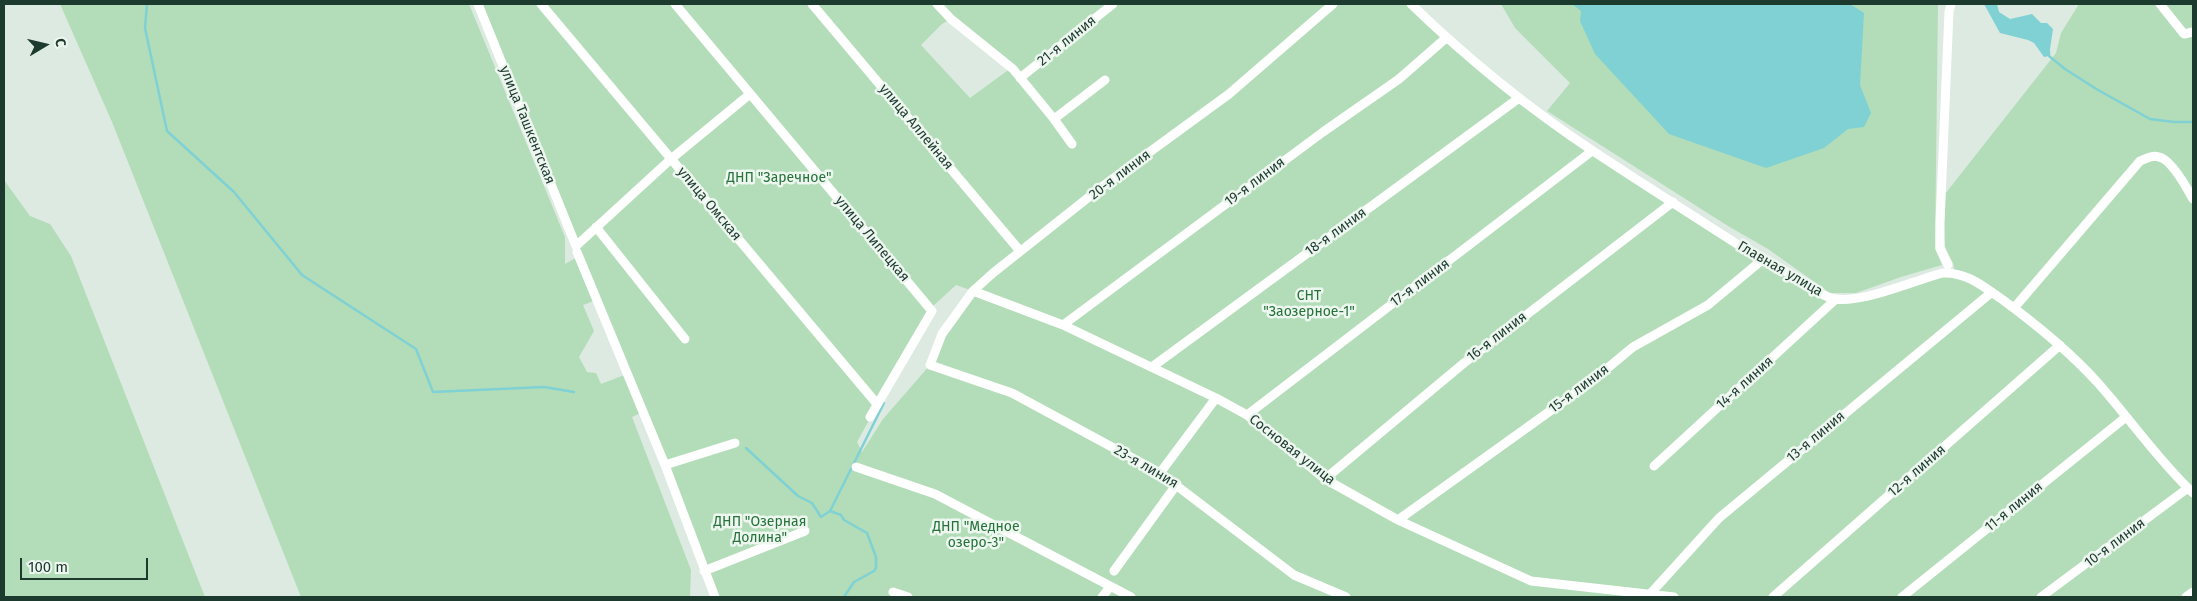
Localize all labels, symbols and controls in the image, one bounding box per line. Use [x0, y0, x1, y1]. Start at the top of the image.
street label: 21-я линия [1034, 12, 1100, 70]
north arrow [20, 20, 70, 70]
text: С [51, 37, 69, 48]
street label: улица Ташкентская [496, 63, 558, 187]
street label: улица Аллейная [875, 81, 957, 173]
street label: 20-я линия [1086, 146, 1154, 204]
street label: 19-я линия [1222, 154, 1288, 210]
street label: улица Омская [673, 164, 745, 244]
park label: ДНП "Заречное" [727, 170, 831, 186]
street label: улица Липецкая [831, 193, 913, 285]
street label: 18-я линия [1302, 204, 1370, 260]
street label: Главная улица [1734, 238, 1826, 300]
street label: 17-я линия [1387, 255, 1453, 311]
park label: СНТ "Заозерное-1" [1263, 288, 1355, 321]
street label: 16-я линия [1464, 308, 1530, 366]
street label: 14-я линия [1713, 353, 1777, 413]
street label: 15-я линия [1546, 361, 1612, 417]
street label: 13-я линия [1783, 408, 1849, 466]
street label: Сосновая улица [1246, 411, 1338, 489]
street label: 12-я линия [1885, 441, 1949, 501]
street label: 23-я линия [1111, 442, 1181, 492]
street label: 11-я линия [1982, 479, 2046, 535]
park label: ДНП "Озерная Долина" [714, 514, 806, 546]
street label: 10-я линия [2081, 515, 2149, 571]
park label: ДНП "Медное озеро-3" [932, 519, 1020, 552]
scale bar [22, 548, 150, 580]
text: 100 m [28, 558, 68, 576]

